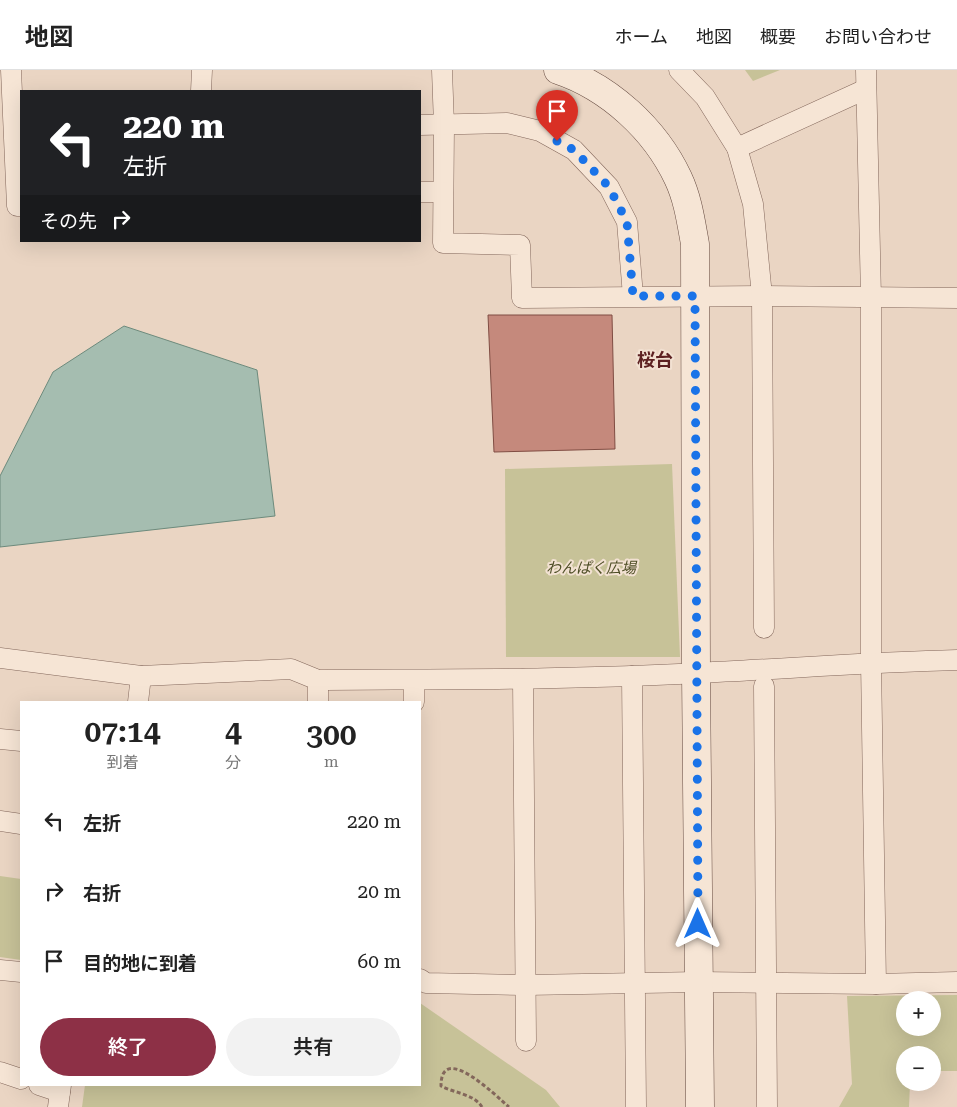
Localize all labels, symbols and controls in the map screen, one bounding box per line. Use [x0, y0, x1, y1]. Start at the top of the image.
text: 地図 [25, 23, 73, 51]
text: ホーム [615, 26, 668, 47]
text: 地図 [696, 26, 732, 47]
text: 概要 [760, 26, 796, 47]
text: お問い合わせ [824, 26, 932, 47]
pin [536, 90, 578, 141]
icon: arrive [543, 97, 571, 125]
text: 220 m [123, 106, 224, 147]
icon: left [40, 110, 105, 175]
text: 左折 [123, 154, 167, 179]
icon: right [107, 205, 135, 233]
text: その先 [40, 210, 97, 233]
district label: 桜台 [637, 349, 673, 370]
park label: わんぱく広場 [546, 559, 638, 577]
text: 07:14 [84, 714, 160, 749]
text: 4 [225, 714, 242, 749]
text: 300 [306, 717, 357, 752]
text: m [324, 752, 339, 771]
text: 到着 [106, 753, 138, 772]
text: 分 [225, 753, 241, 772]
icon: left [40, 807, 68, 835]
text: 220 m [347, 810, 401, 833]
text: 左折 [83, 812, 121, 835]
icon: right [40, 877, 68, 905]
text: 20 m [358, 880, 401, 903]
text: 右折 [83, 882, 121, 905]
position arrow [671, 897, 723, 949]
icon: arrive [40, 947, 68, 975]
text: 60 m [358, 950, 401, 973]
text: 目的地に到着 [83, 952, 197, 975]
map controls [896, 991, 941, 1091]
button: + [896, 991, 941, 1036]
button: 終了 [40, 1018, 216, 1076]
button: 共有 [226, 1018, 401, 1076]
button: − [896, 1046, 941, 1091]

